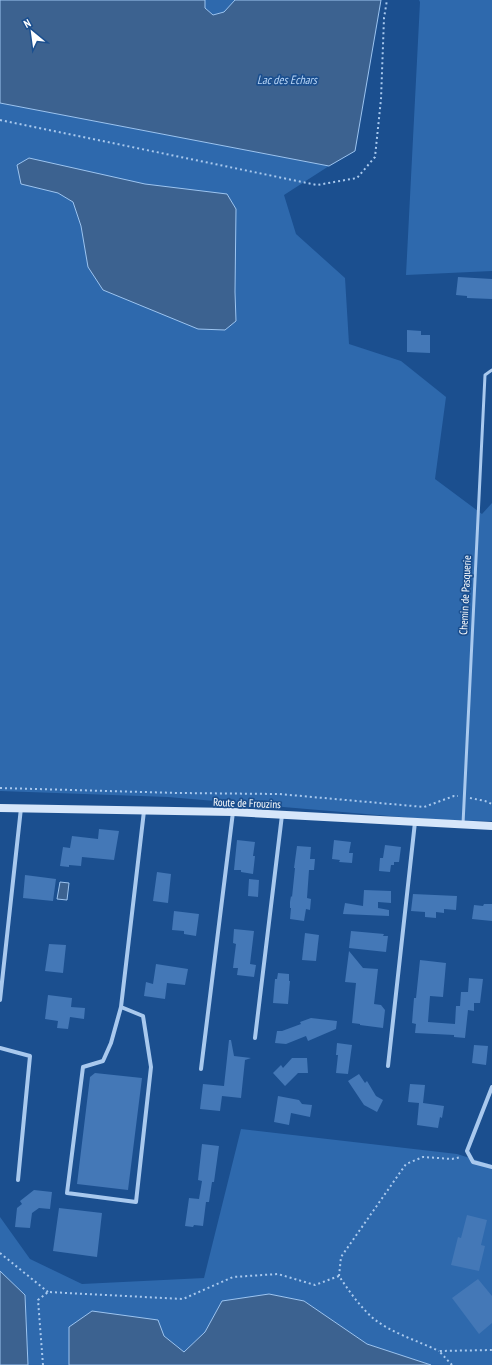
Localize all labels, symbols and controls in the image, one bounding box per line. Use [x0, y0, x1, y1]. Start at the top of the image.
north arrow [12, 12, 52, 52]
text: N [21, 16, 33, 31]
water label: Lac des Echars [257, 72, 319, 87]
street label: Chemin de Pasquerie [456, 554, 474, 635]
street label: Route de Frouzins [213, 795, 281, 811]

